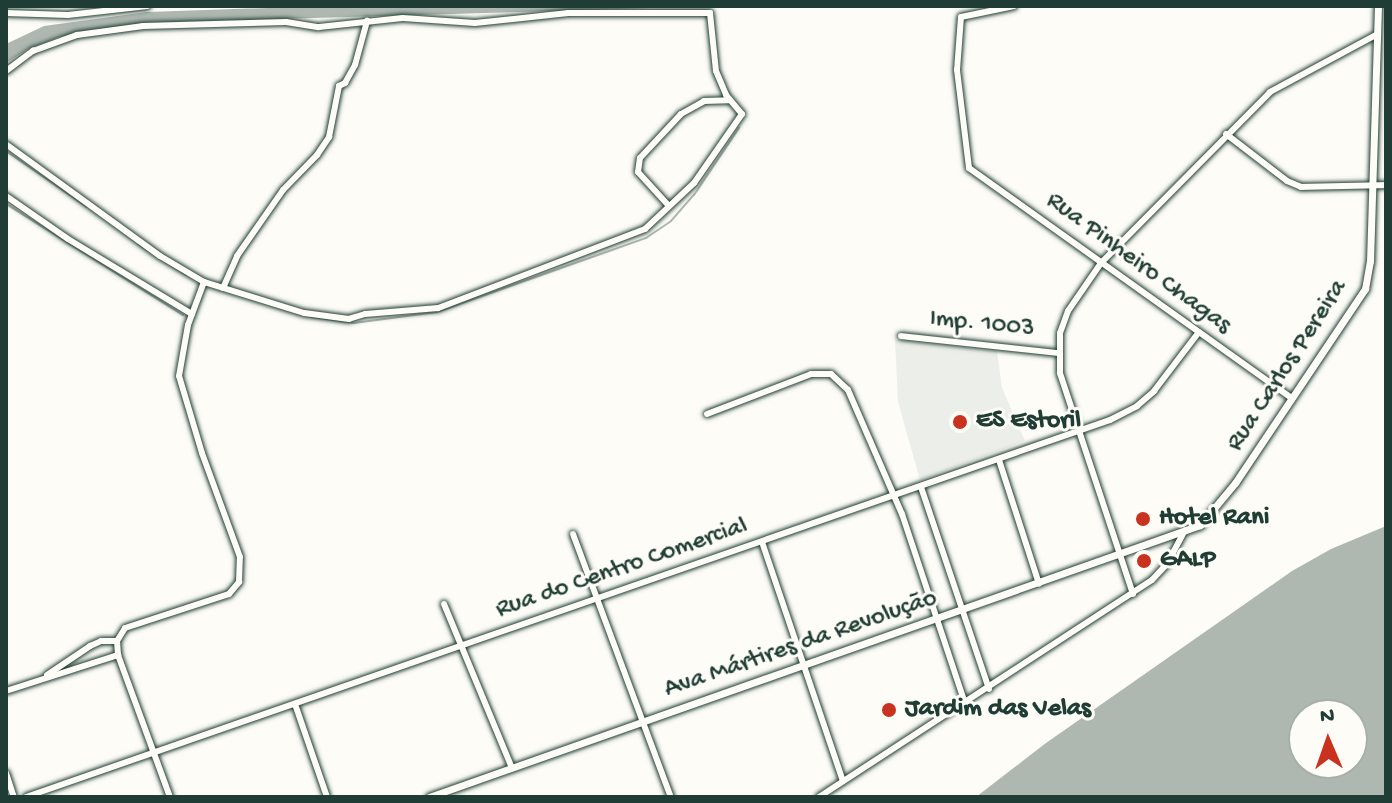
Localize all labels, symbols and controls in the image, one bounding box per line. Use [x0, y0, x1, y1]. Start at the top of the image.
street label: Rua Pinheiro Chagas [1039, 186, 1237, 342]
street label: Rua Carlos Pereira [1221, 274, 1355, 458]
street label: Imp. 1003 [928, 304, 1036, 346]
place label: ES Estoril [976, 406, 1081, 438]
marker: ES Estoril [951, 413, 969, 431]
place label: Hotel Rani [1159, 503, 1269, 535]
marker: Hotel Rani [1134, 510, 1152, 528]
street label: Rua do Centro Comercial [492, 511, 752, 627]
place label: GALP [1160, 545, 1216, 577]
marker: GALP [1135, 552, 1153, 570]
street label: Ava Mártires da Revolução [661, 584, 941, 706]
place label: Jardim das Velas [905, 694, 1091, 726]
north arrow [1288, 699, 1368, 779]
marker: Jardim das Velas [880, 701, 898, 719]
text: N [1320, 704, 1335, 730]

